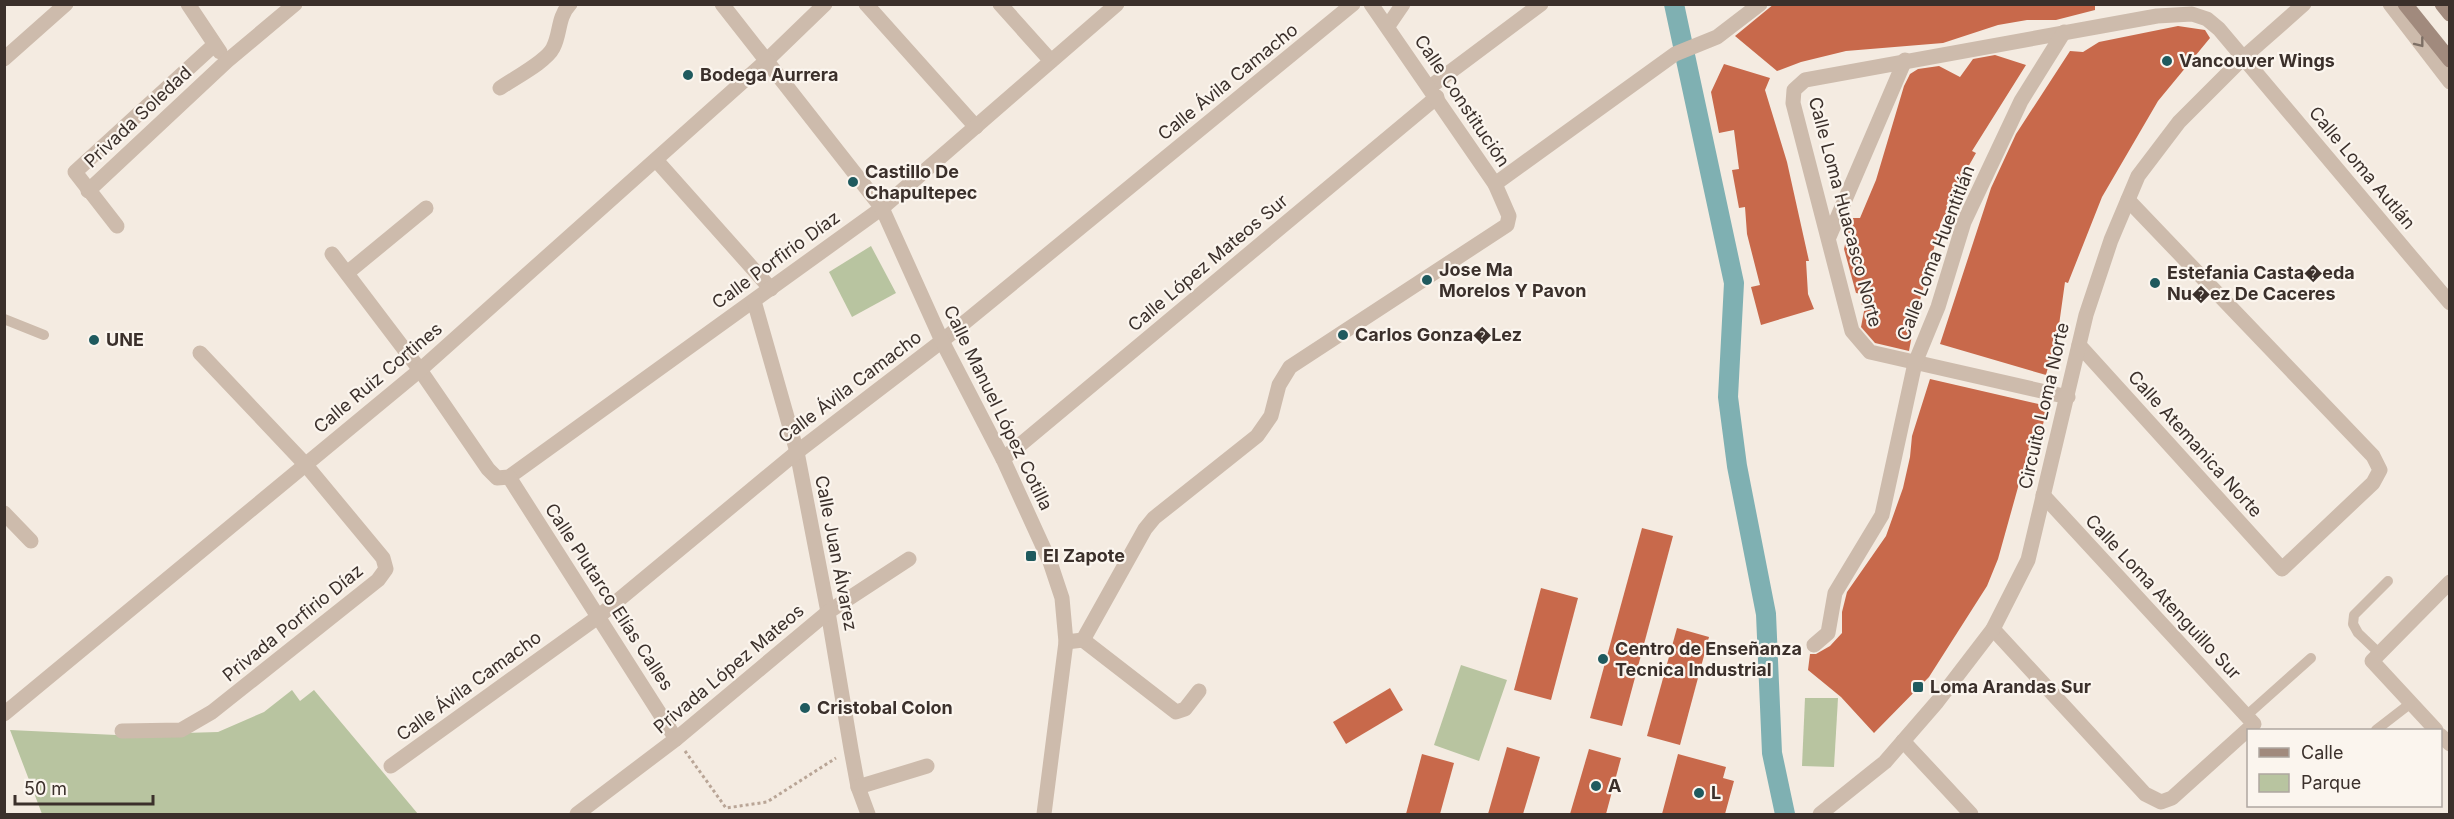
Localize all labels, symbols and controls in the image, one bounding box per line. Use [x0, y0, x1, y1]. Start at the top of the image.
street label: Calle Ávila Camacho [1153, 18, 1302, 144]
street label: Calle Constitución [1411, 31, 1514, 171]
one-way arrow [2412, 36, 2423, 47]
place label: Vancouver Wings [2179, 50, 2335, 71]
marker: Vancouver Wings [2160, 54, 2174, 68]
street label: Privada Soledad [80, 62, 196, 172]
place label: Bodega Aurrera [700, 64, 838, 85]
marker: Bodega Aurrera [681, 68, 695, 82]
street label: Calle Loma Huacasco Norte [1805, 94, 1886, 329]
street label: Calle Loma Autlán [2305, 102, 2420, 233]
place label: Castillo De Chapultepec [865, 161, 977, 203]
street label: Calle Loma Huentitlán [1892, 162, 1979, 343]
marker: Castillo De Chapultepec [846, 175, 860, 189]
street label: Calle López Mateos Sur [1124, 190, 1292, 335]
street label: Calle Porfirio Díaz [708, 206, 844, 313]
place label: Jose Ma Morelos Y Pavon [1439, 259, 1586, 301]
place label: Estefania Casta�eda Nu�ez De Caceres [2167, 262, 2355, 304]
marker: Jose Ma Morelos Y Pavon [1420, 273, 1434, 287]
marker: Estefania Casta�eda Nu�ez De Caceres [2148, 276, 2162, 290]
street label: Calle Manuel López Cotilla [940, 302, 1057, 514]
street label: Calle Ruiz Cortines [309, 318, 446, 437]
street label: Circuito Loma Norte [2014, 321, 2073, 491]
place label: Carlos Gonza�Lez [1355, 324, 1522, 345]
street label: Calle Ávila Camacho [773, 325, 925, 447]
marker: Carlos Gonza�Lez [1336, 328, 1350, 342]
place label: UNE [106, 329, 144, 350]
marker: UNE [87, 333, 101, 347]
street label: Calle Atemanica Norte [2124, 366, 2267, 521]
street label: Calle Juan Álvarez [811, 473, 863, 632]
street label: Calle Plutarco Elías Calles [541, 499, 678, 694]
street label: Calle Loma Atenguillo Sur [2081, 510, 2246, 684]
place label: El Zapote [1043, 545, 1125, 566]
marker: El Zapote [1024, 549, 1038, 563]
street label: Privada Porfirio Díaz [218, 560, 367, 686]
street label: Privada López Mateos [649, 600, 808, 738]
street label: Calle Ávila Camacho [392, 625, 545, 745]
place label: Centro de Enseñanza Tecnica Industrial [1615, 638, 1802, 680]
marker: Centro de Enseñanza Tecnica Industrial [1596, 652, 1610, 666]
place label: Loma Arandas Sur [1930, 676, 2091, 697]
marker: Loma Arandas Sur [1911, 680, 1925, 694]
place label: Cristobal Colon [817, 697, 953, 718]
marker: Cristobal Colon [798, 701, 812, 715]
legend [2247, 729, 2442, 807]
text: Calle [2301, 742, 2343, 763]
scale bar [15, 768, 153, 806]
text: Parque [2301, 772, 2361, 793]
place label: A [1608, 775, 1621, 796]
text: 50 m [24, 778, 67, 799]
marker: A [1589, 779, 1603, 793]
place label: L [1711, 782, 1721, 803]
marker: L [1692, 786, 1706, 800]

